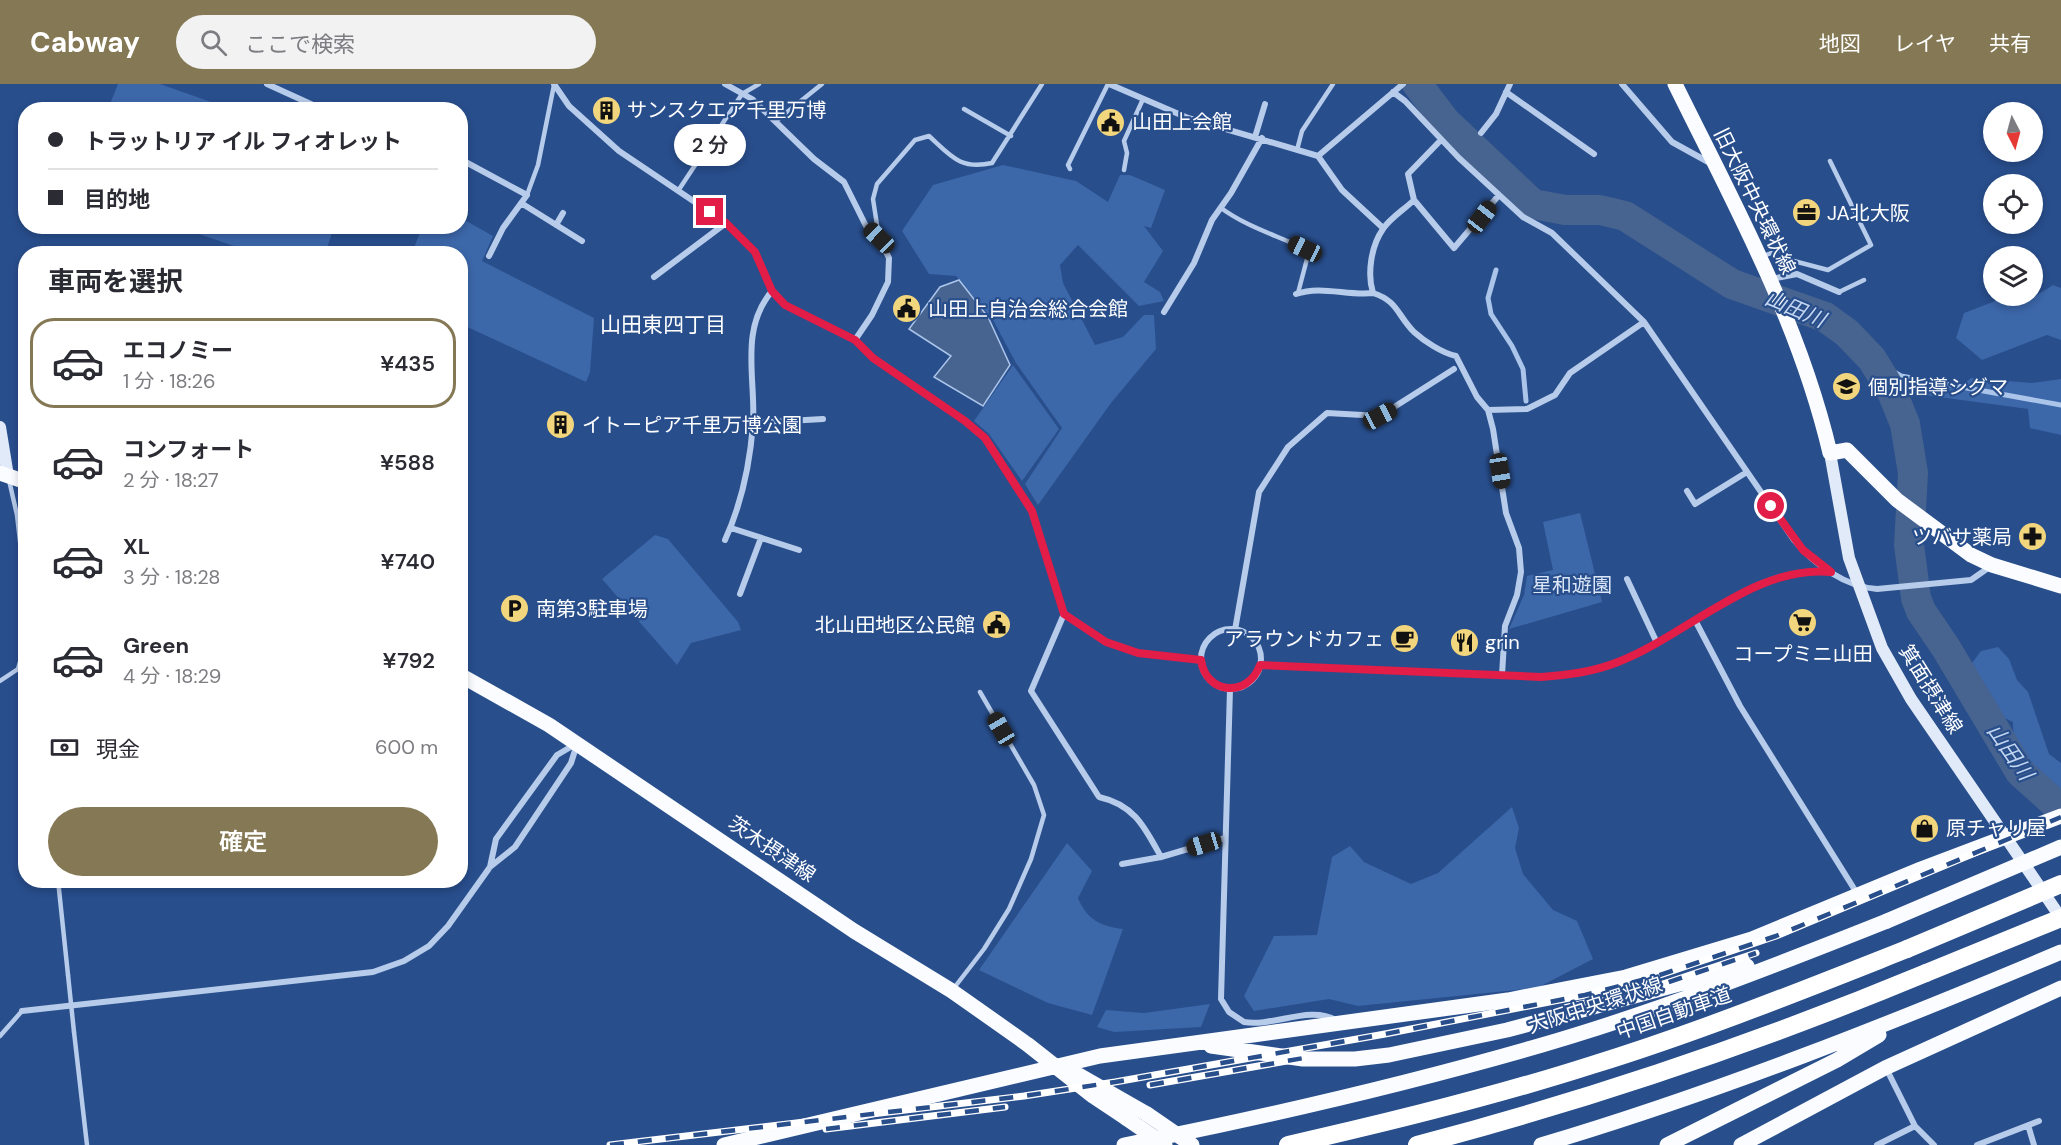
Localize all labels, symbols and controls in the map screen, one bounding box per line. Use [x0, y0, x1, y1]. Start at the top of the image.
search box [176, 15, 596, 69]
text: Cabway [30, 24, 140, 61]
icon: search [197, 26, 230, 59]
text: ここで検索 [245, 30, 355, 59]
text: 地図 [1819, 30, 1861, 58]
text: レイヤ [1894, 30, 1956, 58]
text: 共有 [1989, 30, 2031, 58]
building icon: サンスクエア千里万博 [590, 94, 622, 126]
place label: サンスクエア千里万博 [627, 97, 827, 123]
north arrow [1983, 102, 2043, 162]
map controls [1983, 102, 2043, 306]
public building icon: 山田上会館 [1095, 106, 1127, 138]
place label: 山田上会館 [1132, 109, 1232, 135]
street label: 旧大阪中央環状線 [1708, 123, 1802, 279]
callout: 2 分 [674, 125, 746, 167]
text: トラットリア イル フィオレット [84, 127, 402, 156]
text: 2 分 [692, 132, 728, 158]
button: locate [1983, 174, 2043, 234]
text: 目的地 [84, 185, 150, 214]
car [1464, 197, 1500, 237]
office icon: JA北大阪 [1790, 197, 1822, 229]
route end [696, 198, 723, 225]
place label: JA北大阪 [1827, 200, 1910, 226]
car [860, 219, 898, 257]
car [1285, 233, 1325, 265]
button: layers [1983, 246, 2043, 306]
text: 車両を選択 [48, 264, 183, 299]
water label: 山田川 [1761, 284, 1831, 335]
public building icon: 山田上自治会総合会館 [891, 293, 923, 325]
place label: 山田上自治会総合会館 [928, 296, 1128, 322]
district label: 山田東四丁目 [600, 311, 726, 339]
icon: car [51, 336, 105, 390]
text: エコノミー [123, 336, 233, 365]
text: ¥435 [380, 349, 435, 378]
text: 1 分 · 18:26 [123, 368, 216, 394]
school or university icon: 個別指導シグマ [1831, 371, 1863, 403]
place label: 個別指導シグマ [1868, 374, 2008, 400]
car [1360, 400, 1400, 432]
building icon: イトーピア千里万博公園 [545, 409, 577, 441]
place label: イトーピア千里万博公園 [582, 412, 802, 438]
icon: car [51, 435, 105, 489]
text: コンフォート [123, 435, 254, 464]
text: ¥588 [380, 448, 435, 477]
car [1488, 452, 1512, 490]
text: 2 分 · 18:27 [123, 467, 219, 493]
route start [1757, 492, 1784, 519]
pharmacy icon: ツバサ薬局 [2017, 521, 2049, 553]
place label: ツバサ薬局 [1912, 524, 2012, 550]
text: XL [123, 532, 150, 561]
icon: car [51, 534, 105, 588]
text: ¥740 [380, 547, 435, 576]
text: 3 分 · 18:28 [123, 564, 221, 590]
park label: 星和遊園 [1532, 572, 1612, 598]
parking icon: 南第3駐車場 [499, 593, 531, 625]
place label: 南第3駐車場 [536, 596, 648, 622]
supermarket icon: コープミニ山田 [1787, 607, 1819, 639]
public building icon: 北山田地区公民館 [980, 609, 1012, 641]
place label: 北山田地区公民館 [815, 612, 975, 638]
cafe icon: アラウンドカフェ [1389, 623, 1421, 655]
place label: アラウンドカフェ [1224, 626, 1384, 652]
restaurant icon: grin [1448, 626, 1480, 658]
place label: grin [1485, 629, 1520, 655]
text: Green [123, 631, 189, 660]
icon: car [51, 633, 105, 687]
street label: 箕面摂津線 [1893, 640, 1969, 738]
place label: コープミニ山田 [1734, 641, 1872, 667]
text: ¥792 [383, 646, 435, 675]
text: 4 分 · 18:29 [123, 663, 221, 689]
car [984, 709, 1018, 749]
water label: 山田川 [1980, 718, 2041, 787]
icon: cash [48, 731, 81, 764]
text: 600 m [375, 734, 438, 760]
text: 現金 [96, 735, 140, 764]
button: 確定 [48, 807, 438, 876]
street label: 茨木摂津線 [723, 810, 821, 888]
shop icon: 原チャリ屋 [1909, 812, 1941, 844]
place label: 原チャリ屋 [1946, 815, 2046, 841]
car [1184, 830, 1224, 858]
street label: 大阪中央環状線 [1524, 971, 1666, 1039]
street label: 中国自動車道 [1613, 981, 1735, 1045]

